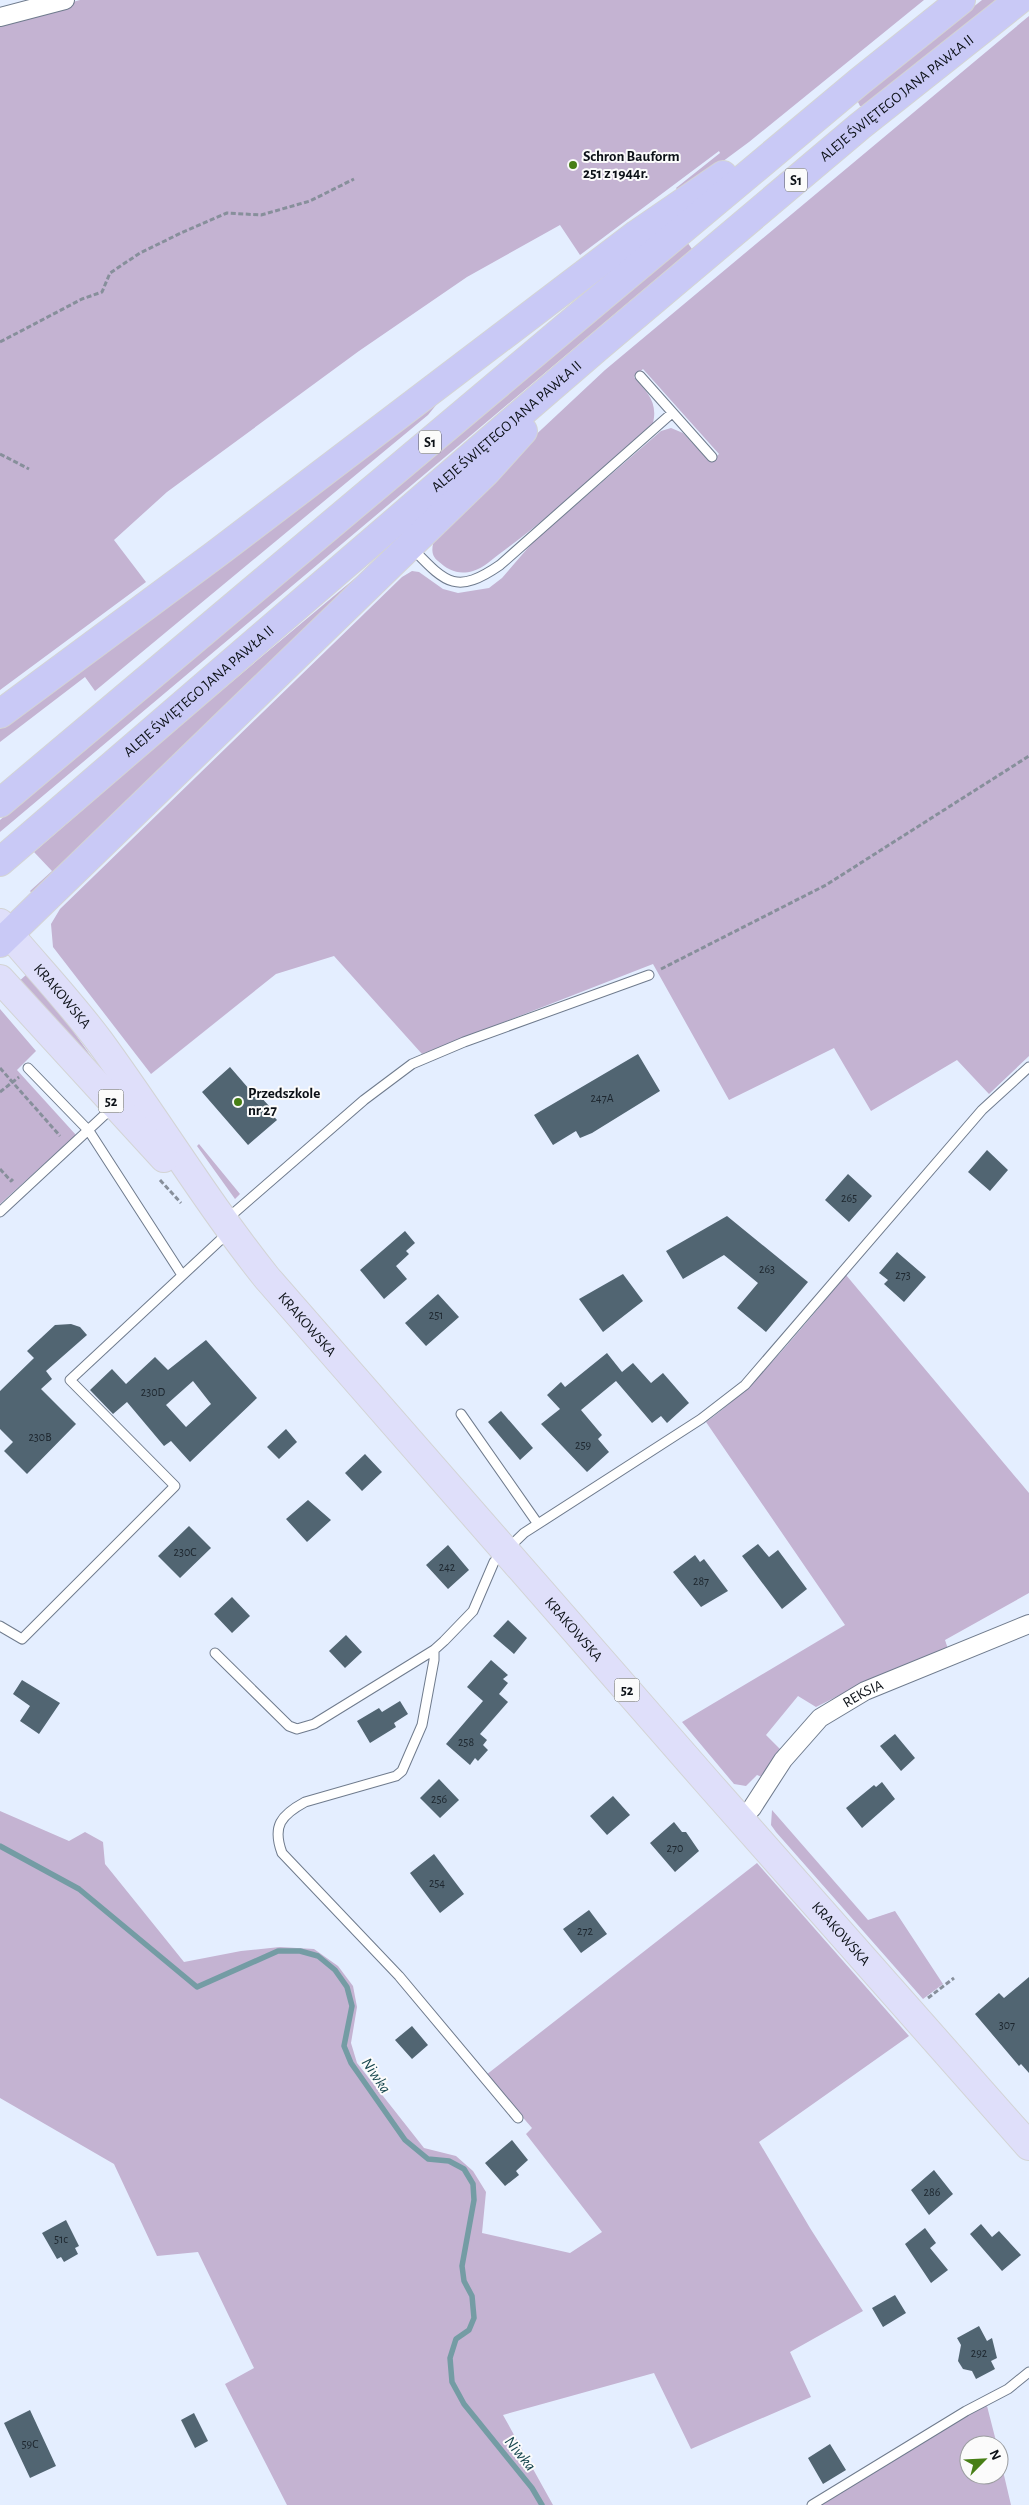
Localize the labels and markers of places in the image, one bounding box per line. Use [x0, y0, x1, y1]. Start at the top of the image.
place label: Schron Bauform 251 z 1944r. [583, 149, 680, 181]
marker: Schron Bauform 251 z 1944r. [567, 159, 579, 171]
place label: Przedszkole nr 27 [248, 1086, 320, 1118]
marker: Przedszkole nr 27 [232, 1096, 244, 1108]

